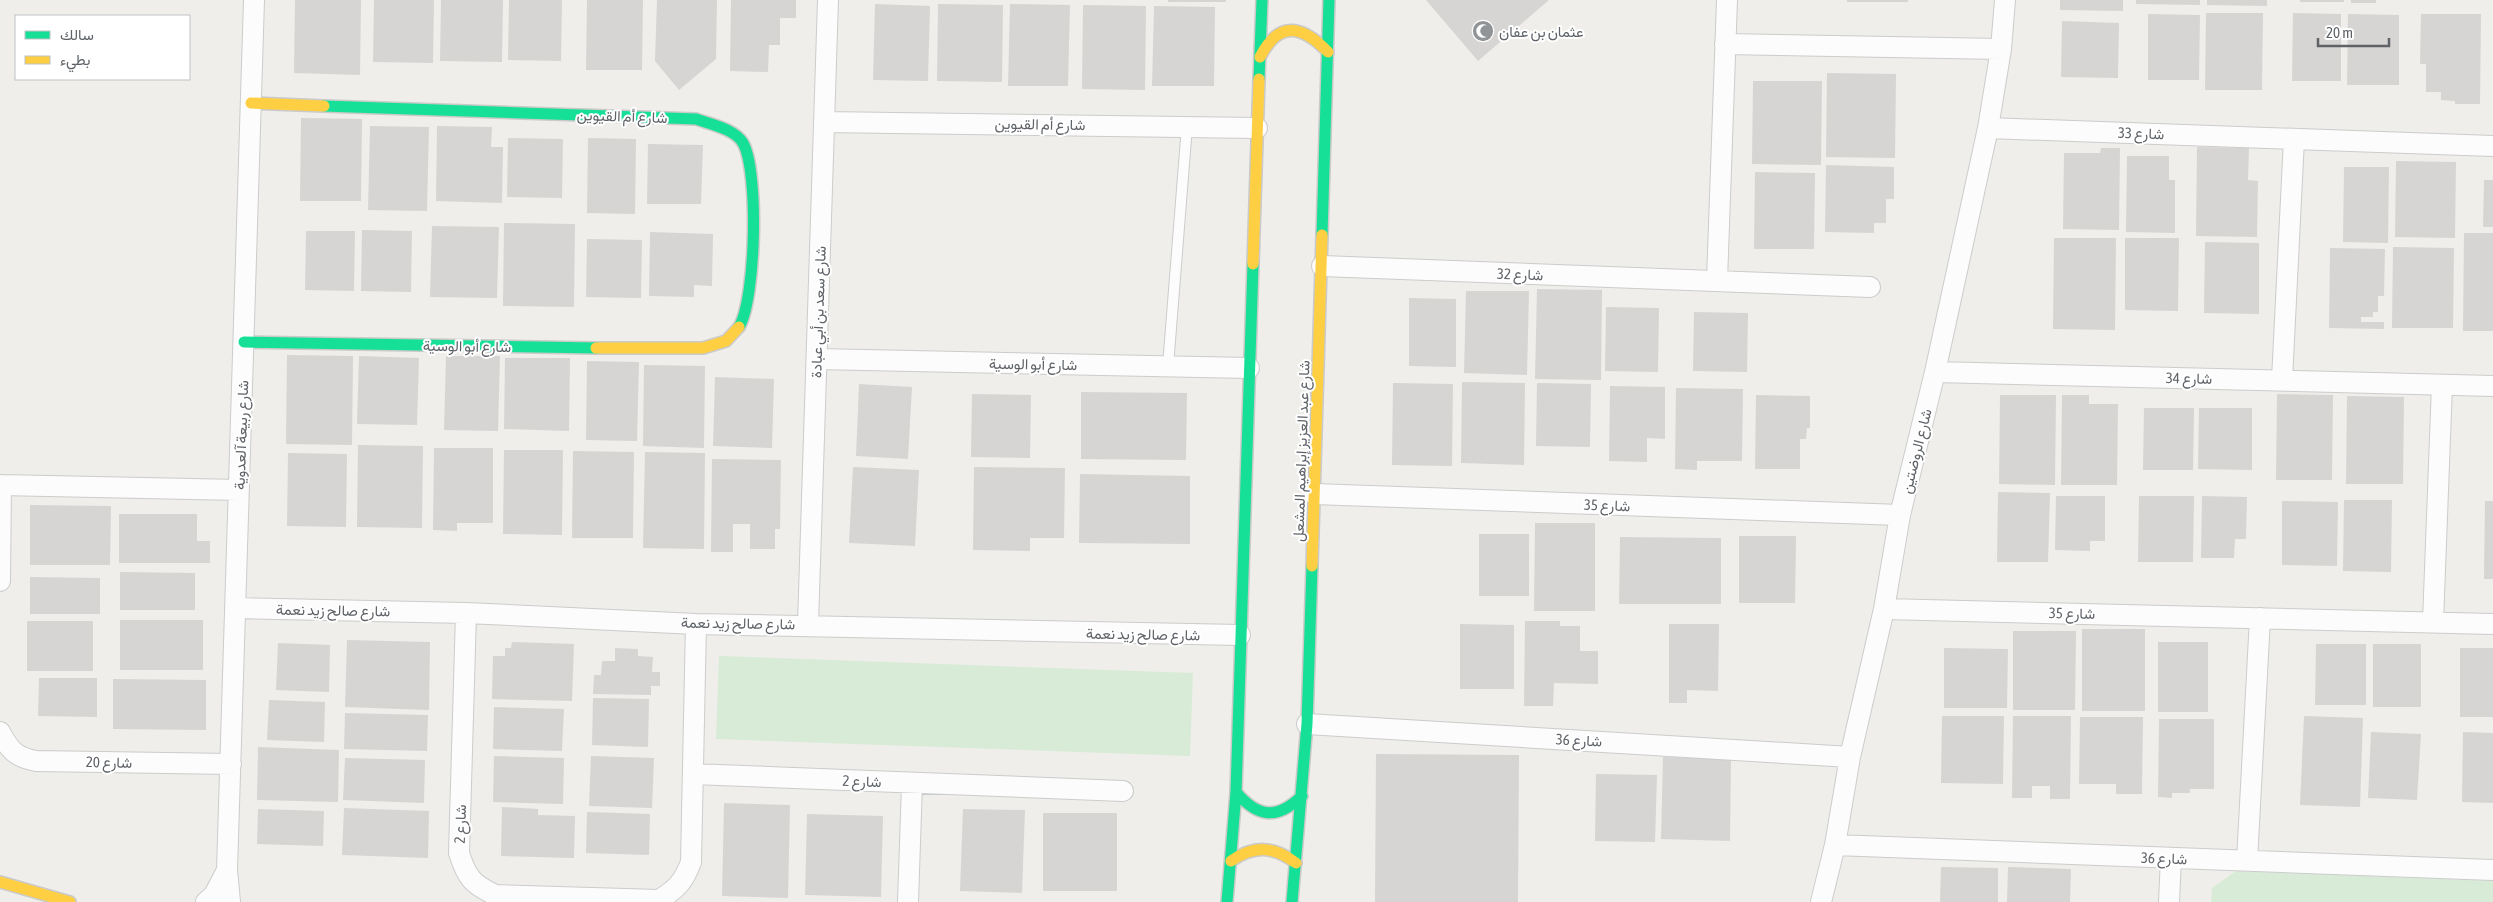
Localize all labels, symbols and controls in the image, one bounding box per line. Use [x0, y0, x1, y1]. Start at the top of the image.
legend [15, 15, 190, 80]
scale bar [2318, 15, 2389, 47]
mosque icon: عثمان بن عفان [1471, 19, 1495, 43]
place label: عثمان بن عفان [1499, 23, 1584, 42]
text: 20 m [2326, 24, 2353, 41]
text: سالك [60, 26, 94, 43]
text: بطيء [60, 51, 90, 73]
street label: شارع أم القيوين [576, 106, 668, 129]
street label: شارع أم القيوين [994, 115, 1086, 136]
street label: شارع 33 [2117, 124, 2165, 145]
street label: شارع سعد بن أبي عبادة [807, 245, 834, 379]
street label: شارع 32 [1496, 265, 1544, 286]
street label: شارع أبو الوسية [423, 337, 511, 358]
street label: شارع أبو الوسية [989, 355, 1077, 376]
street label: شارع عبد العزيز إبراهيم المشعل [1289, 360, 1316, 542]
street label: شارع 34 [2166, 369, 2212, 390]
street label: شارع ربيعة آلعدوية [231, 380, 254, 490]
street label: شارع الروضتين [1897, 407, 1938, 496]
street label: شارع 35 [1583, 496, 1631, 517]
street label: شارع صالح زيد نعمة [276, 601, 391, 623]
street label: شارع 35 [2049, 604, 2095, 625]
street label: شارع صالح زيد نعمة [681, 614, 796, 636]
street label: شارع صالح زيد نعمة [1086, 625, 1201, 647]
street label: شارع 36 [1555, 730, 1603, 753]
street label: شارع 20 [86, 753, 132, 774]
street label: شارع 2 [842, 772, 882, 793]
street label: شارع 2 [451, 804, 472, 844]
street label: شارع 36 [2140, 849, 2188, 870]

